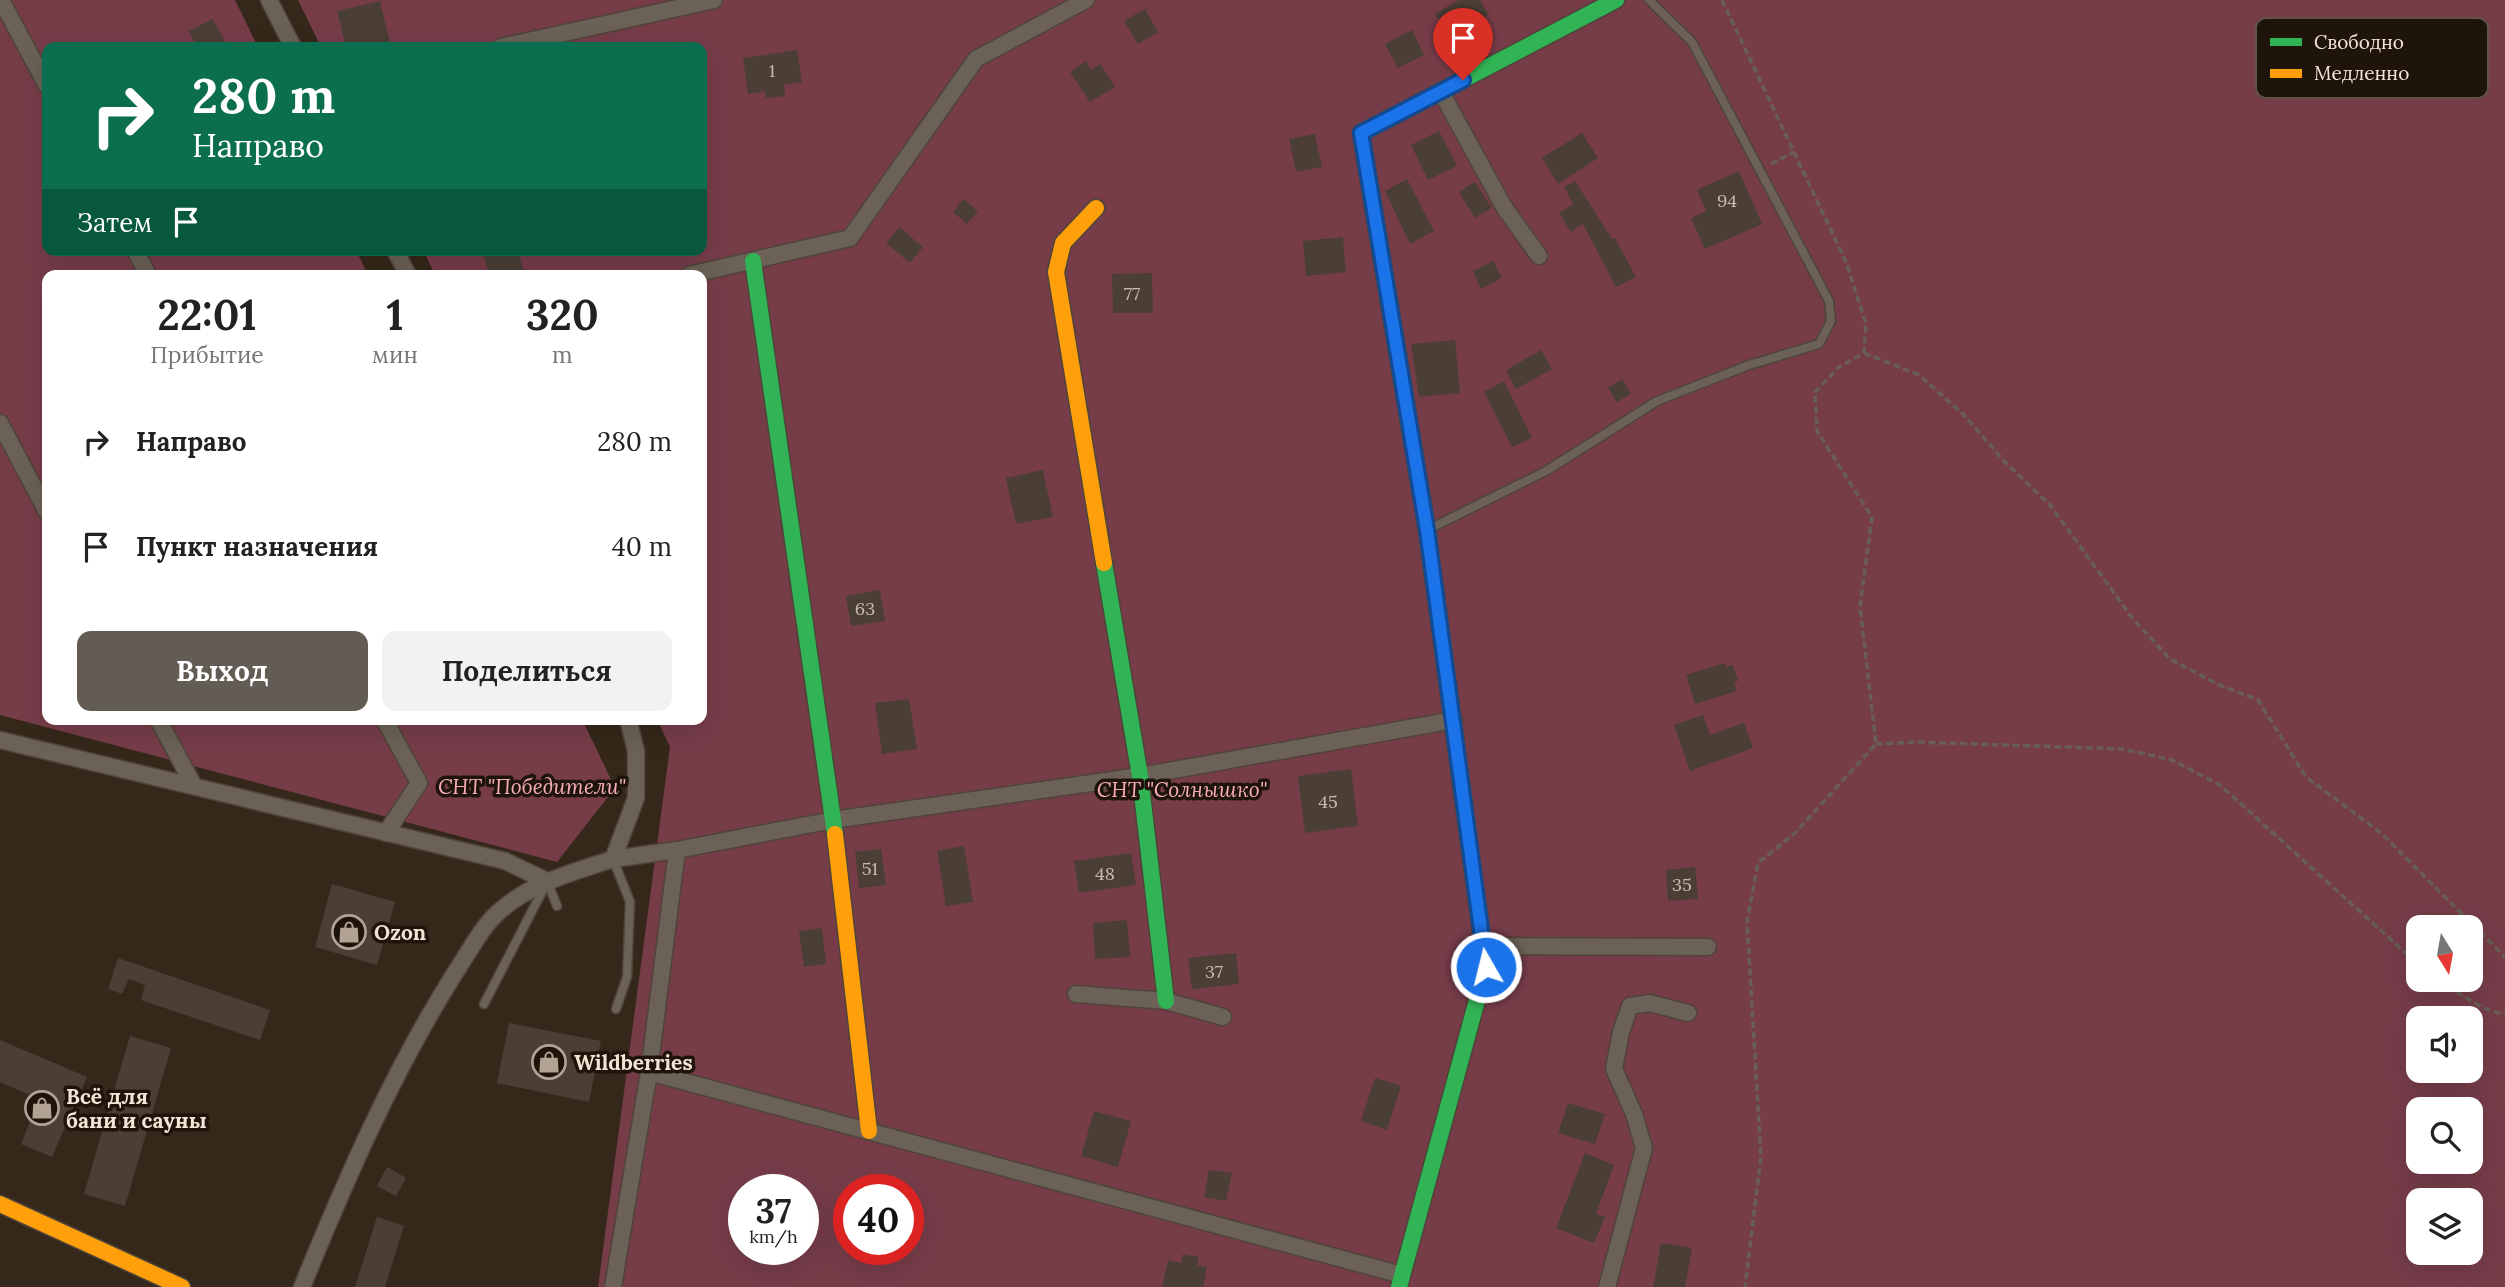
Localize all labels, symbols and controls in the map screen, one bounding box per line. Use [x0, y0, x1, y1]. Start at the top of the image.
pin [1433, 8, 1493, 80]
legend [2256, 18, 2488, 98]
icon: arrive [1444, 19, 1482, 57]
text: Свободно [2314, 30, 2404, 54]
house number: 1 [769, 59, 775, 82]
text: Медленно [2314, 61, 2409, 85]
text: 280 m [192, 64, 335, 126]
icon: right [77, 70, 168, 161]
text: Направо [192, 125, 324, 166]
house number: 94 [1717, 189, 1737, 212]
icon: arrive [167, 203, 205, 241]
text: Затем [77, 206, 153, 239]
house number: 77 [1124, 282, 1140, 305]
text: 22:01 [158, 288, 257, 342]
text: 1 [386, 288, 403, 342]
text: 320 [526, 288, 599, 342]
text: Прибытие [150, 340, 264, 369]
text: мин [372, 340, 418, 369]
text: m [552, 340, 573, 369]
icon: right [77, 423, 115, 461]
text: Направо [136, 425, 247, 458]
text: 280 m [597, 425, 672, 458]
icon: arrive [77, 528, 115, 566]
text: Пункт назначения [136, 530, 378, 563]
text: 40 m [612, 530, 672, 563]
house number: 63 [855, 597, 875, 620]
button: Выход [77, 631, 368, 711]
button: Поделиться [382, 631, 672, 711]
park label: СНТ "Победители" [438, 773, 626, 800]
park label: СНТ "Солнышко" [1097, 776, 1267, 803]
house number: 45 [1318, 790, 1338, 813]
house number: 51 [862, 857, 878, 880]
house number: 48 [1095, 862, 1115, 885]
house number: 35 [1672, 873, 1692, 896]
shop icon: Ozon [330, 913, 368, 951]
north arrow [2406, 915, 2483, 992]
map controls [2406, 915, 2483, 1265]
place label: Ozon [374, 919, 426, 946]
position arrow [1449, 930, 1523, 1004]
house number: 37 [1205, 960, 1223, 983]
button: sound [2406, 1006, 2483, 1083]
shop icon: Wildberries [530, 1043, 568, 1081]
place label: Wildberries [574, 1049, 693, 1076]
place label: Всё для бани и сауны [66, 1083, 207, 1134]
shop icon: Всё для бани и сауны [23, 1089, 61, 1127]
button: search [2406, 1097, 2483, 1174]
speed limit sign: 40 [833, 1174, 924, 1265]
text: 37 [755, 1188, 792, 1233]
button: layers [2406, 1188, 2483, 1265]
text: km/h [749, 1225, 798, 1248]

